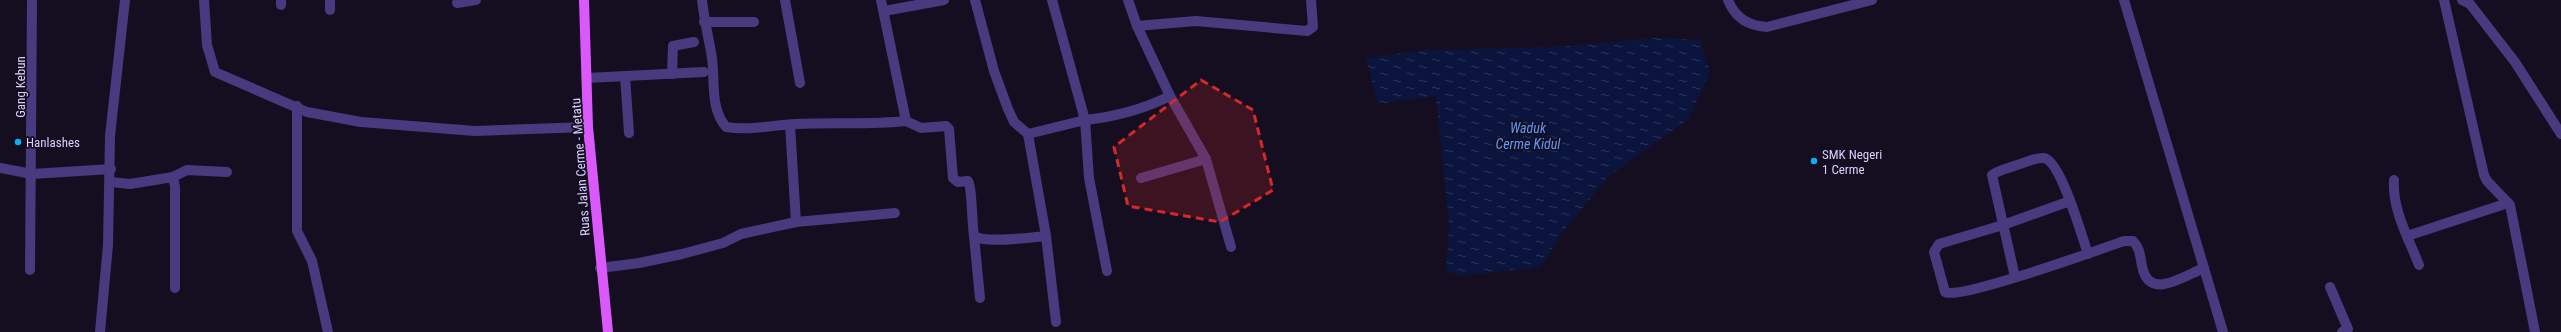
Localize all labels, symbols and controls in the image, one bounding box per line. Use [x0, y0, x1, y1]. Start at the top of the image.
street label: Gang Kebun [13, 56, 28, 118]
street label: Ruas Jalan Cerme - Metatu [568, 98, 593, 236]
water label: Waduk Cerme Kidul [1496, 120, 1561, 152]
place label: Hanlashes [26, 135, 80, 150]
marker: Hanlashes [13, 137, 23, 147]
place label: SMK Negeri 1 Cerme [1822, 147, 1882, 177]
marker: SMK Negeri 1 Cerme [1809, 156, 1819, 166]

